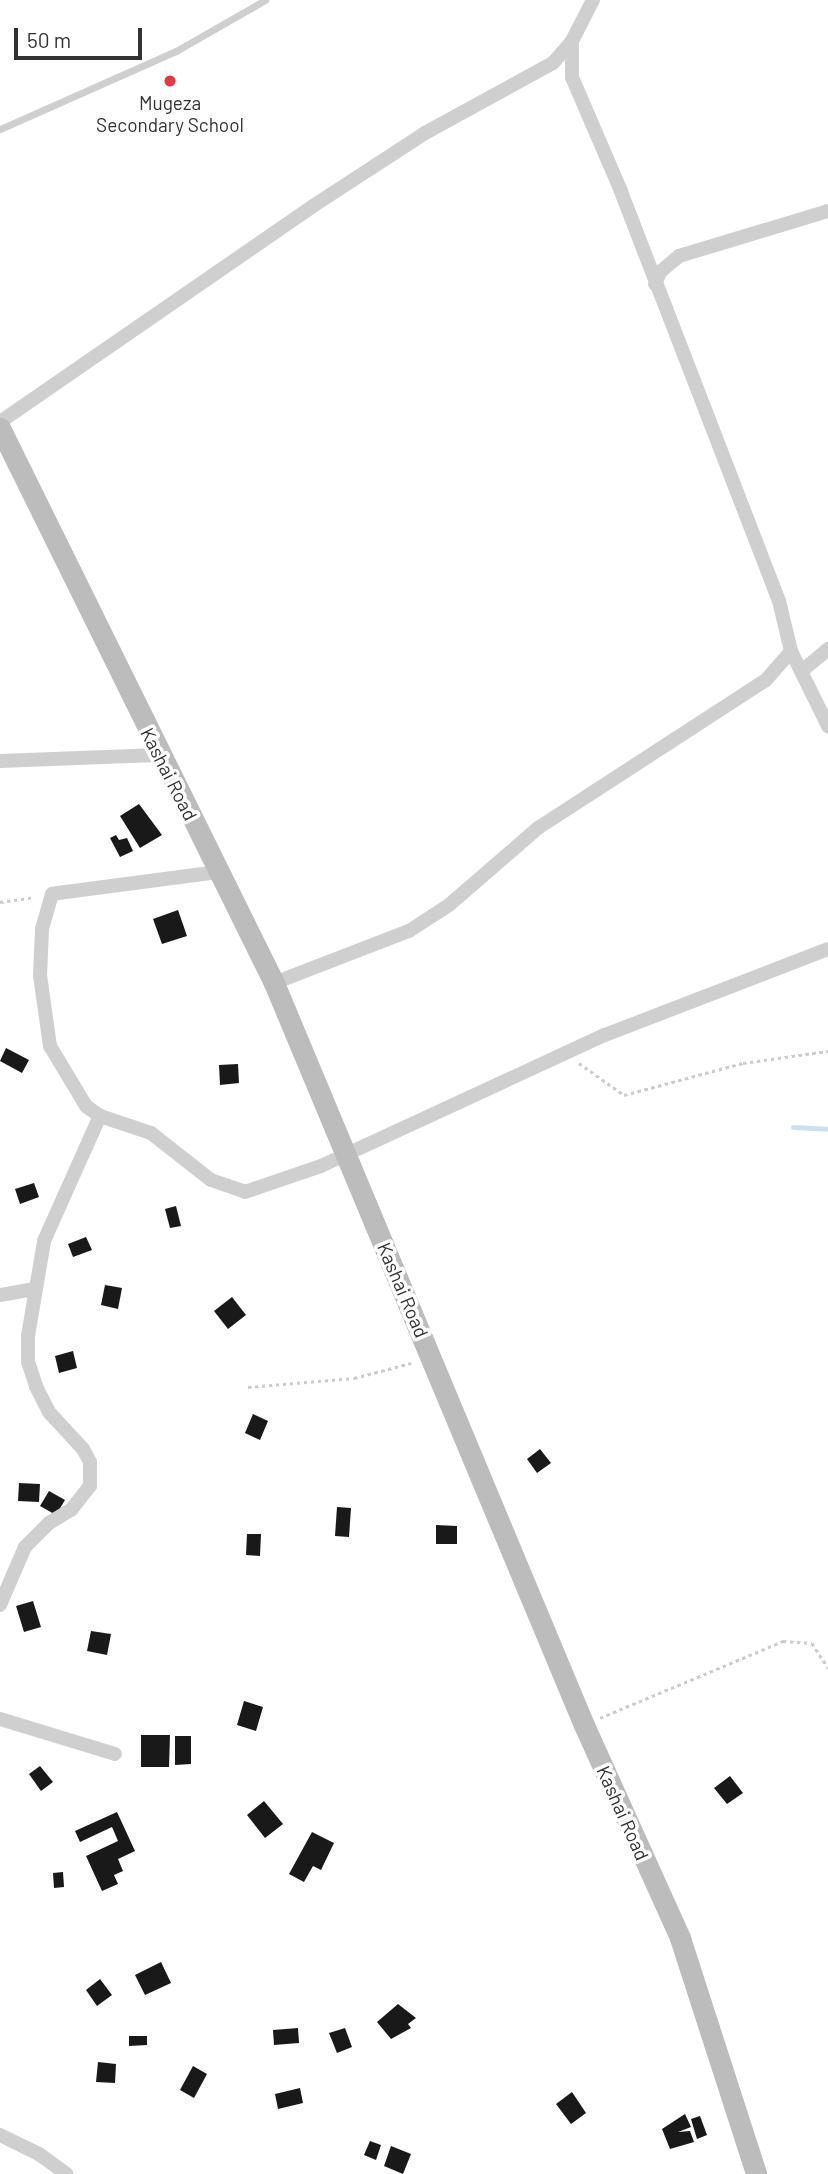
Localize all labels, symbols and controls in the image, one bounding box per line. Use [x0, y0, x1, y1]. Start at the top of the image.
scale bar [18, 14, 145, 58]
text: 50 m [27, 27, 71, 52]
marker: Mugeza Secondary School [162, 73, 178, 89]
place label: Mugeza Secondary School [96, 92, 244, 136]
street label: Kashai Road [136, 724, 202, 824]
street label: Kashai Road [373, 1239, 433, 1341]
street label: Kashai Road [592, 1762, 654, 1864]

